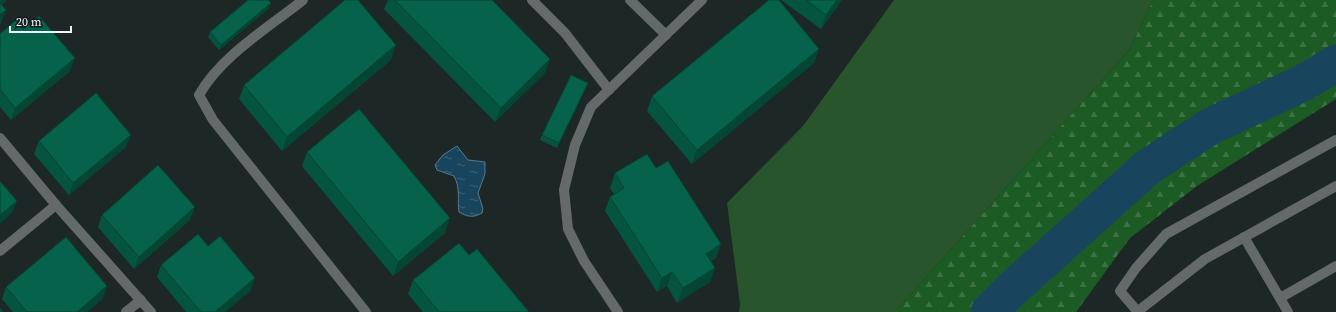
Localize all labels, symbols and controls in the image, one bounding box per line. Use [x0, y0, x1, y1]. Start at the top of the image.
scale bar [10, 8, 71, 34]
text: 20 m [16, 14, 42, 30]

